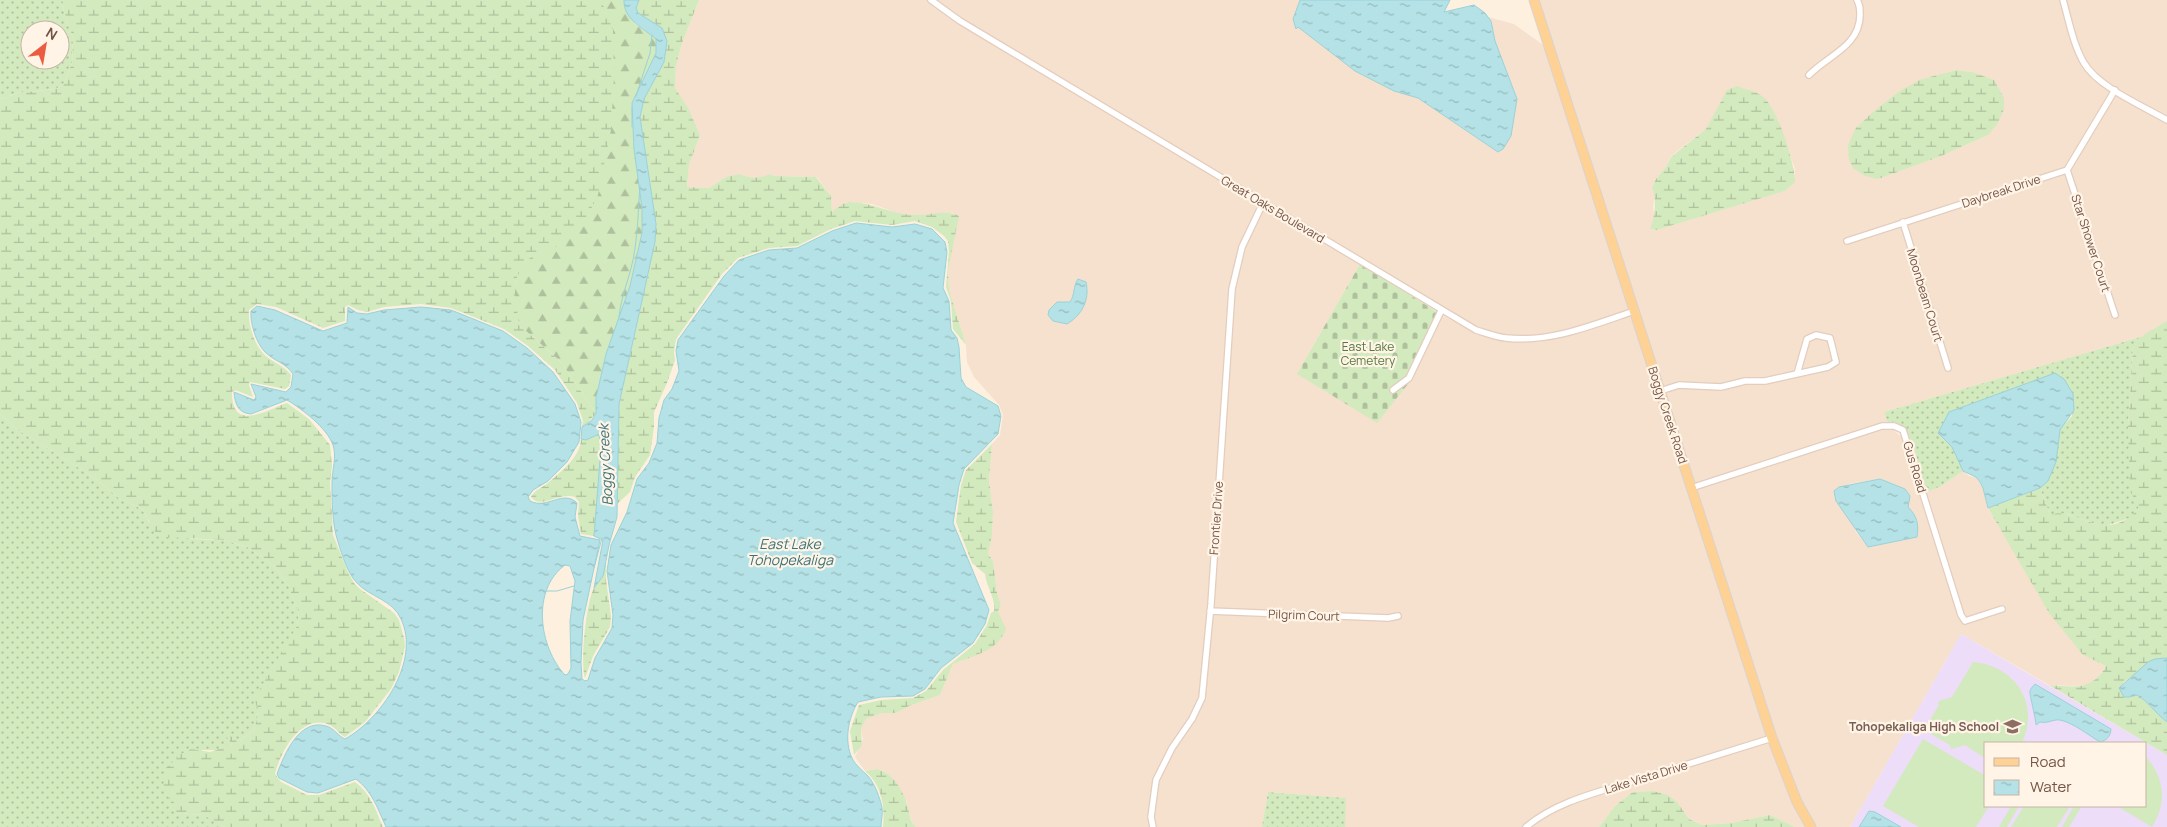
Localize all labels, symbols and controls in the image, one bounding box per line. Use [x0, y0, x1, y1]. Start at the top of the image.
north arrow [20, 20, 70, 70]
text: N [43, 23, 61, 44]
street label: Daybreak Drive [1959, 170, 2043, 212]
street label: Great Oaks Boulevard [1218, 171, 1328, 247]
street label: Star Shower Court [2067, 192, 2115, 294]
street label: Moonbeam Court [1903, 246, 1947, 344]
park label: East Lake Cemetery [1341, 338, 1396, 369]
street label: Boggy Creek Road [1644, 364, 1692, 466]
water label: Boggy Creek [593, 422, 617, 506]
street label: Gus Road [1899, 439, 1931, 495]
street label: Frontier Drive [1205, 481, 1227, 555]
water label: East Lake Tohopekaliga [747, 534, 834, 569]
street label: Pilgrim Court [1268, 605, 1340, 625]
school or university icon: Tohopekaliga High School [2003, 716, 2023, 736]
place label: Tohopekaliga High School [1849, 718, 1999, 735]
legend [1984, 742, 2147, 807]
text: Road [2030, 751, 2066, 772]
street label: Lake Vista Drive [1602, 756, 1690, 798]
text: Water [2030, 776, 2072, 797]

